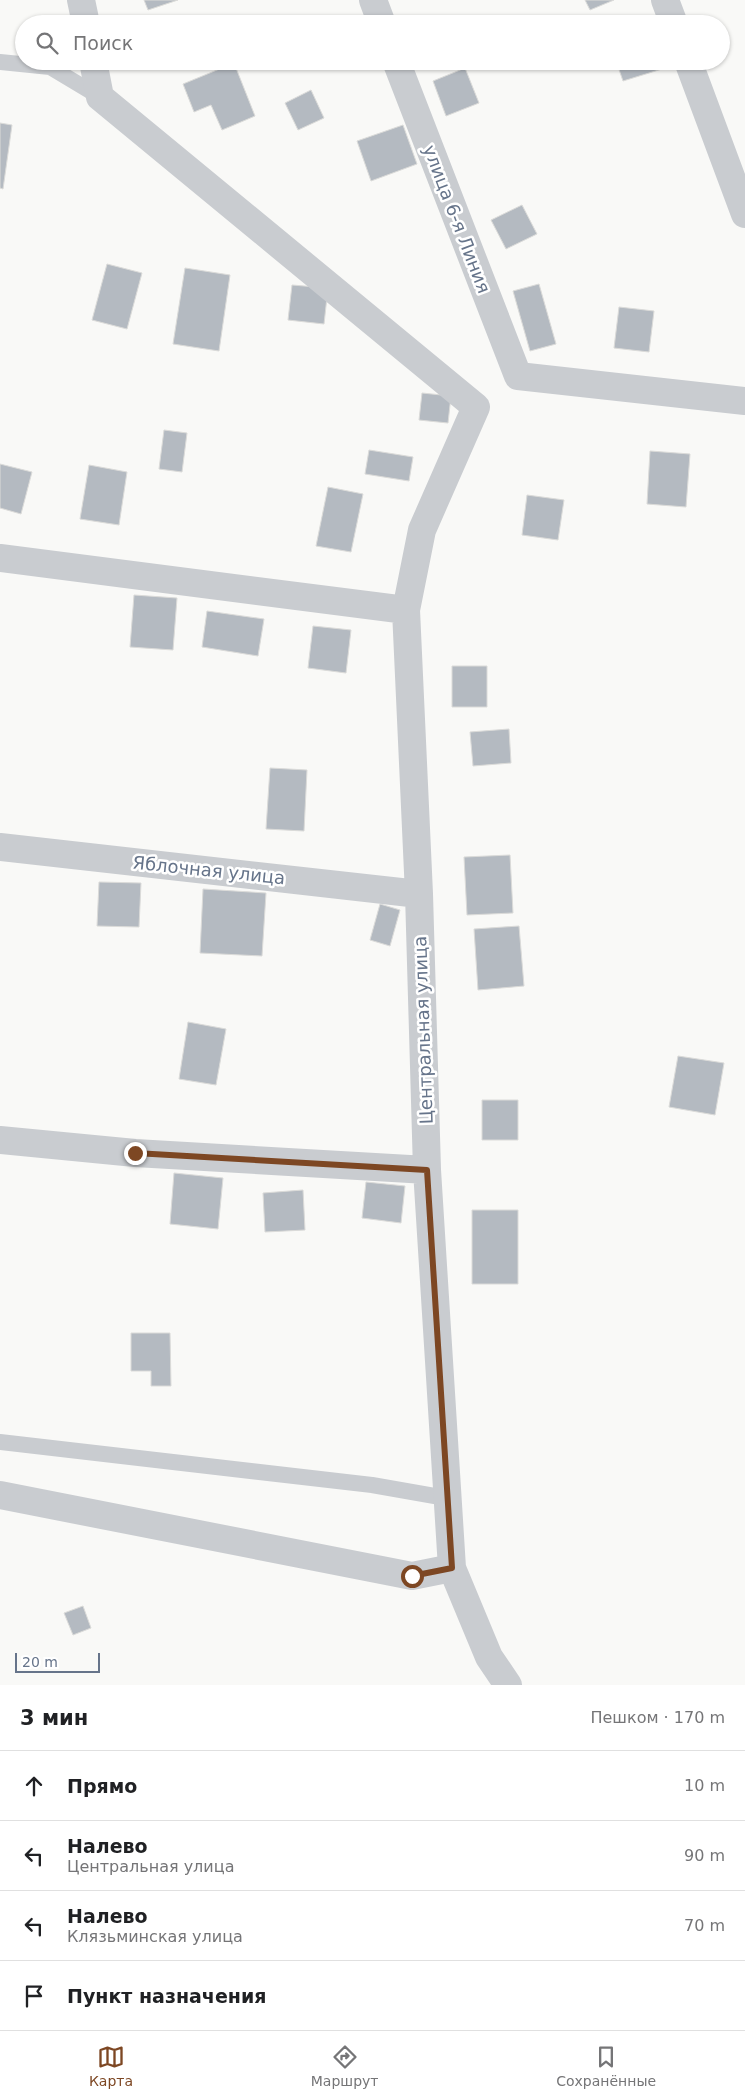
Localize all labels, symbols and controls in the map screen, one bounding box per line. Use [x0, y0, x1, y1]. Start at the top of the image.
search box [15, 15, 730, 70]
icon: search [33, 29, 61, 57]
text: Поиск [73, 32, 133, 54]
street label: улица 6-я Линия [419, 142, 495, 296]
street label: Яблочная улица [132, 852, 286, 888]
street label: Центральная улица [409, 936, 437, 1124]
route end [124, 1142, 147, 1165]
route start [401, 1565, 424, 1588]
scale bar [15, 1650, 100, 1673]
text: 20 m [22, 1654, 58, 1670]
text: 3 мин [20, 1706, 88, 1730]
text: Пешком · 170 m [590, 1708, 725, 1727]
icon: ahead [20, 1772, 48, 1800]
text: Прямо [67, 1775, 137, 1797]
text: 10 m [684, 1776, 725, 1795]
text: Налево [67, 1835, 148, 1857]
icon: left [20, 1842, 48, 1870]
text: 90 m [684, 1846, 725, 1865]
text: Центральная улица [67, 1857, 234, 1876]
text: Налево [67, 1905, 148, 1927]
icon: left [20, 1912, 48, 1940]
text: 70 m [684, 1916, 725, 1935]
text: Клязьминская улица [67, 1927, 243, 1946]
icon: arrive [20, 1982, 48, 2010]
text: Пункт назначения [67, 1985, 266, 2007]
tab: Карта [89, 2043, 133, 2089]
tab: Маршрут [311, 2043, 378, 2089]
tab: Сохранённые [556, 2043, 656, 2089]

